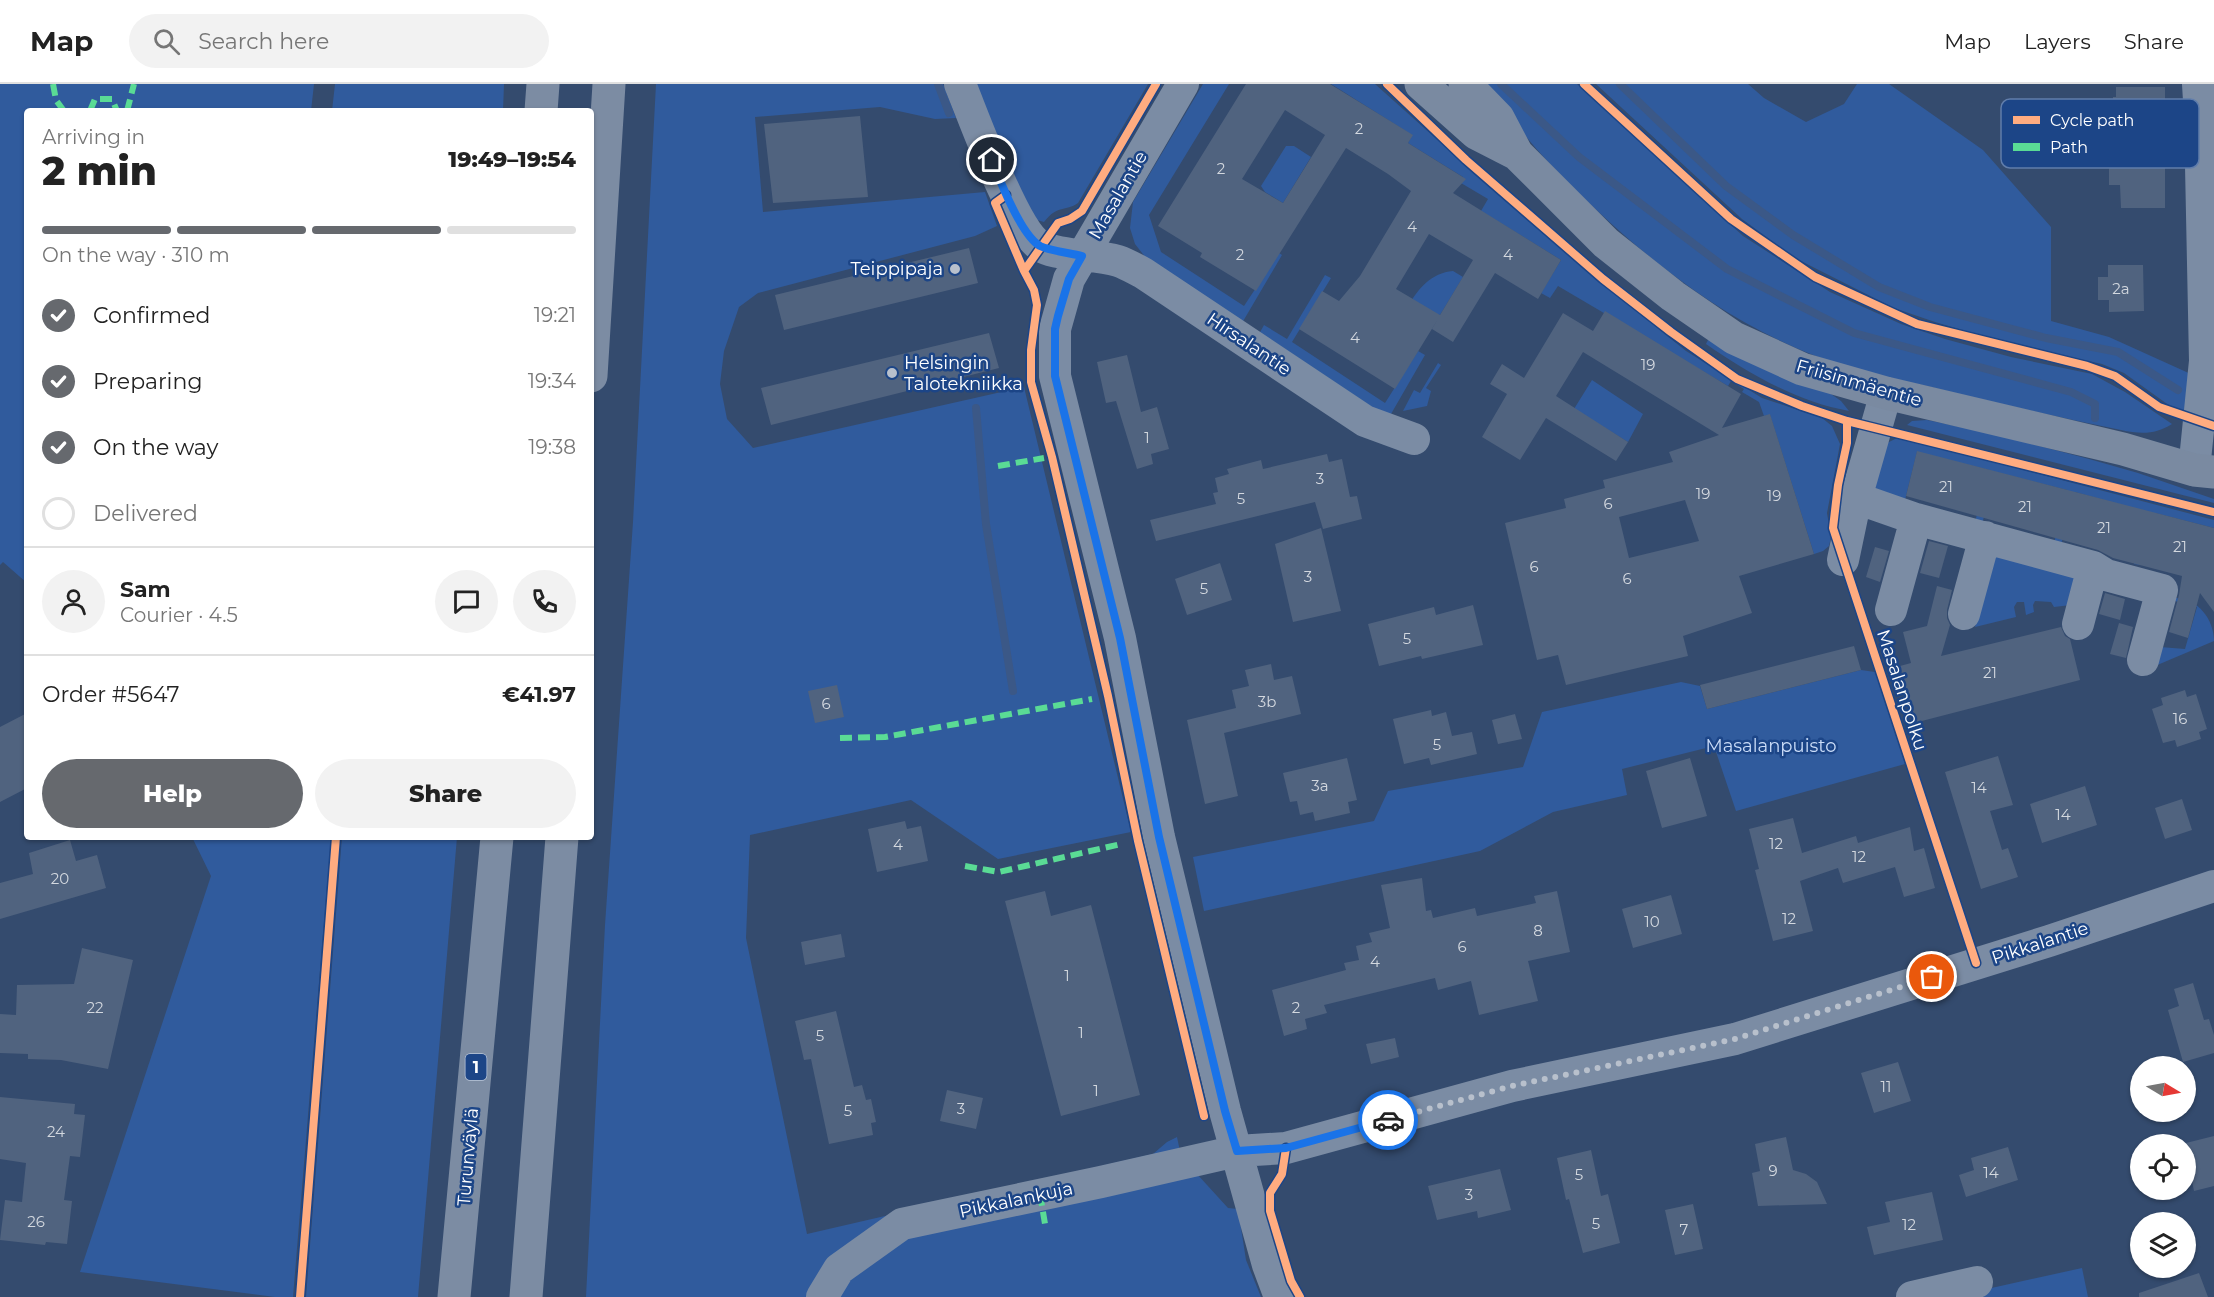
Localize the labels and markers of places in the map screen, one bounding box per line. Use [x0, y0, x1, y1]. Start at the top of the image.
pin [966, 134, 1017, 185]
place label: Teippipaja [850, 258, 943, 280]
marker: Teippipaja [948, 262, 962, 276]
place label: Helsingin Talotekniikka [904, 352, 1023, 395]
marker: Helsingin Talotekniikka [885, 366, 899, 380]
pin [1906, 951, 1957, 1002]

